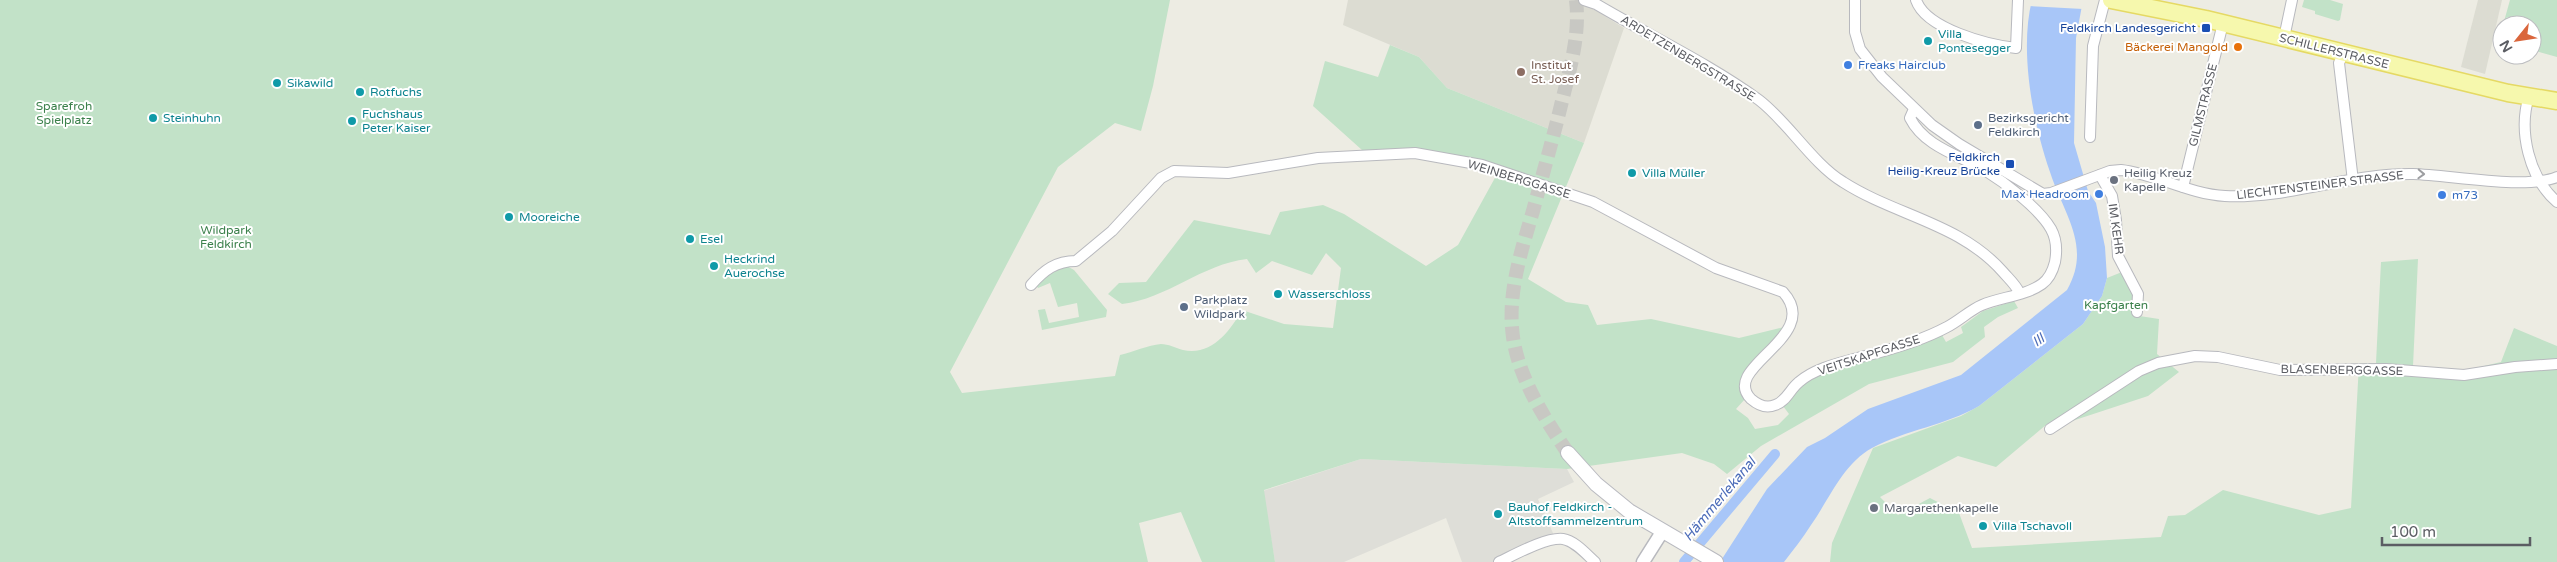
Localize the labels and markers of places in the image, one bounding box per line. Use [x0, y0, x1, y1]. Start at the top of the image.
place label: Feldkirch Landesgericht [2060, 21, 2196, 35]
marker: Feldkirch Landesgericht [2200, 22, 2212, 34]
place label: Villa Pontesegger [1938, 27, 2011, 55]
marker: Villa Pontesegger [1922, 35, 1934, 47]
place label: Bäckerei Mangold [2125, 40, 2228, 54]
marker: Bäckerei Mangold [2232, 41, 2244, 53]
place label: Institut St. Josef [1531, 58, 1579, 86]
place label: Freaks Hairclub [1858, 58, 1946, 72]
marker: Freaks Hairclub [1842, 59, 1854, 71]
marker: Institut St. Josef [1515, 66, 1527, 78]
place label: Sikawild [287, 76, 333, 90]
marker: Sikawild [271, 77, 283, 89]
place label: Rotfuchs [370, 85, 422, 99]
marker: Rotfuchs [354, 86, 366, 98]
place label: Fuchshaus Peter Kaiser [362, 107, 431, 135]
place label: Steinhuhn [163, 111, 221, 125]
place label: Bezirksgericht Feldkirch [1988, 111, 2069, 139]
marker: Steinhuhn [147, 112, 159, 124]
marker: Fuchshaus Peter Kaiser [346, 115, 358, 127]
marker: Bezirksgericht Feldkirch [1972, 119, 1984, 131]
place label: Feldkirch Heilig-Kreuz Brücke [1887, 150, 2000, 178]
marker: Feldkirch Heilig-Kreuz Brücke [2004, 158, 2016, 170]
place label: Villa Müller [1642, 166, 1706, 180]
place label: Heilig Kreuz Kapelle [2124, 166, 2192, 194]
marker: Villa Müller [1626, 167, 1638, 179]
marker: Heilig Kreuz Kapelle [2108, 174, 2120, 186]
place label: Max Headroom [2001, 187, 2089, 201]
marker: Max Headroom [2093, 188, 2105, 200]
place label: m73 [2452, 188, 2478, 202]
marker: m73 [2436, 189, 2448, 201]
place label: Mooreiche [519, 210, 580, 224]
marker: Mooreiche [503, 211, 515, 223]
place label: Esel [700, 232, 723, 246]
marker: Esel [684, 233, 696, 245]
place label: Heckrind Auerochse [724, 252, 785, 280]
marker: Heckrind Auerochse [708, 260, 720, 272]
place label: Wasserschloss [1288, 287, 1371, 301]
marker: Wasserschloss [1272, 288, 1284, 300]
place label: Parkplatz Wildpark [1194, 293, 1247, 321]
marker: Parkplatz Wildpark [1178, 301, 1190, 313]
place label: Bauhof Feldkirch - Altstoffsammelzentrum [1508, 500, 1643, 528]
place label: Margarethenkapelle [1884, 501, 1999, 515]
marker: Margarethenkapelle [1868, 502, 1880, 514]
marker: Bauhof Feldkirch - Altstoffsammelzentrum [1492, 508, 1504, 520]
place label: Villa Tschavoll [1993, 519, 2072, 533]
marker: Villa Tschavoll [1977, 520, 1989, 532]

